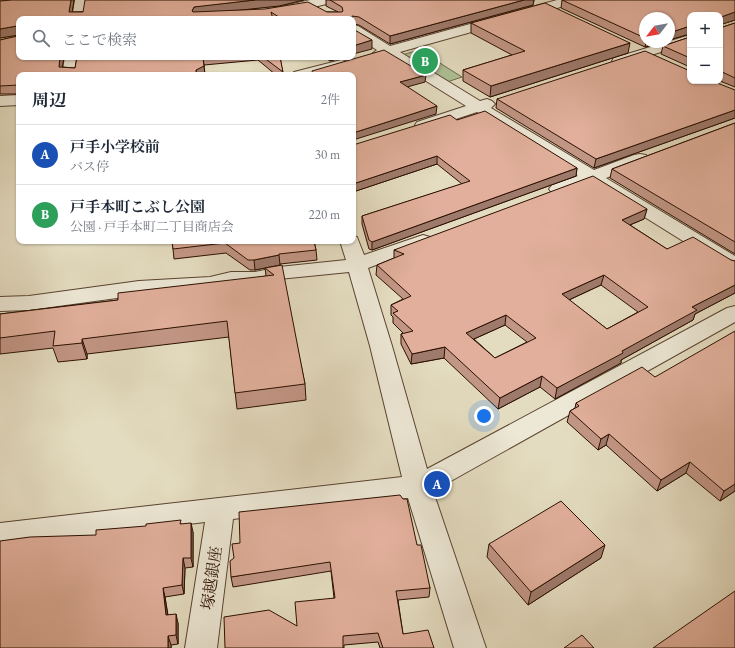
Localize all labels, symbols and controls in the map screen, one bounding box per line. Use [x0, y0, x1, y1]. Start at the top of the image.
north arrow [639, 12, 675, 48]
map controls [687, 12, 723, 84]
button: + [687, 12, 723, 48]
search box [16, 16, 356, 60]
icon: search [30, 27, 52, 49]
text: ここで検索 [62, 30, 137, 49]
pin: B [412, 46, 438, 76]
button: − [687, 48, 723, 84]
text: 周辺 [32, 89, 66, 111]
text: 2件 [321, 91, 340, 108]
text: 戸手小学校前 [70, 137, 160, 156]
text: A [40, 146, 50, 163]
text: 30 m [315, 146, 340, 163]
text: バス停 [70, 158, 109, 175]
text: 戸手本町こぶし公園 [70, 197, 205, 216]
text: B [41, 206, 49, 223]
text: 220 m [309, 206, 340, 223]
text: 公園 · 戸手本町二丁目商店会 [70, 218, 234, 235]
your location [474, 406, 494, 426]
pin: A [424, 469, 450, 499]
street label: 塚越銀座 [197, 545, 226, 611]

